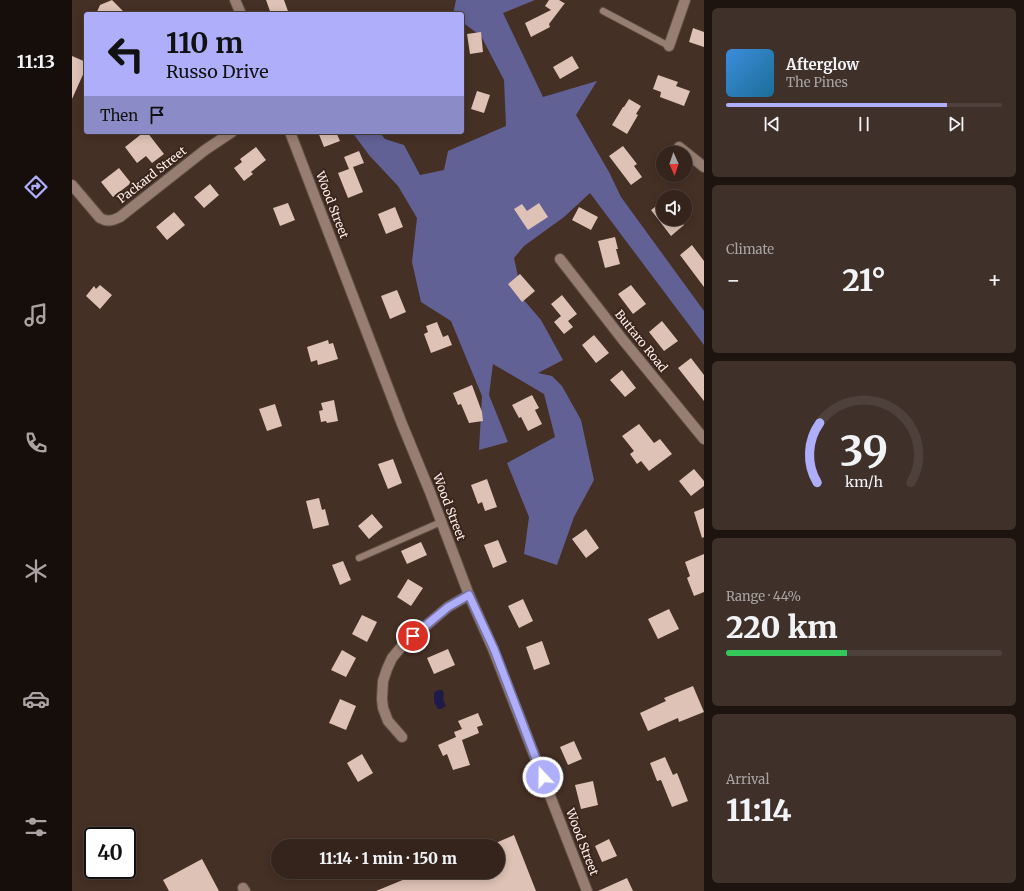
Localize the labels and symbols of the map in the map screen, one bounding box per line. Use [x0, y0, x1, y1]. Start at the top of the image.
street label: Packard Street [114, 143, 189, 206]
north arrow [656, 146, 692, 182]
street label: Wood Street [312, 168, 352, 241]
street label: Buttaro Road [612, 307, 671, 375]
street label: Wood Street [429, 470, 469, 543]
pin [396, 619, 430, 653]
position arrow [522, 756, 564, 798]
street label: Wood Street [562, 805, 602, 878]
speed limit sign: 40 [84, 827, 136, 879]

